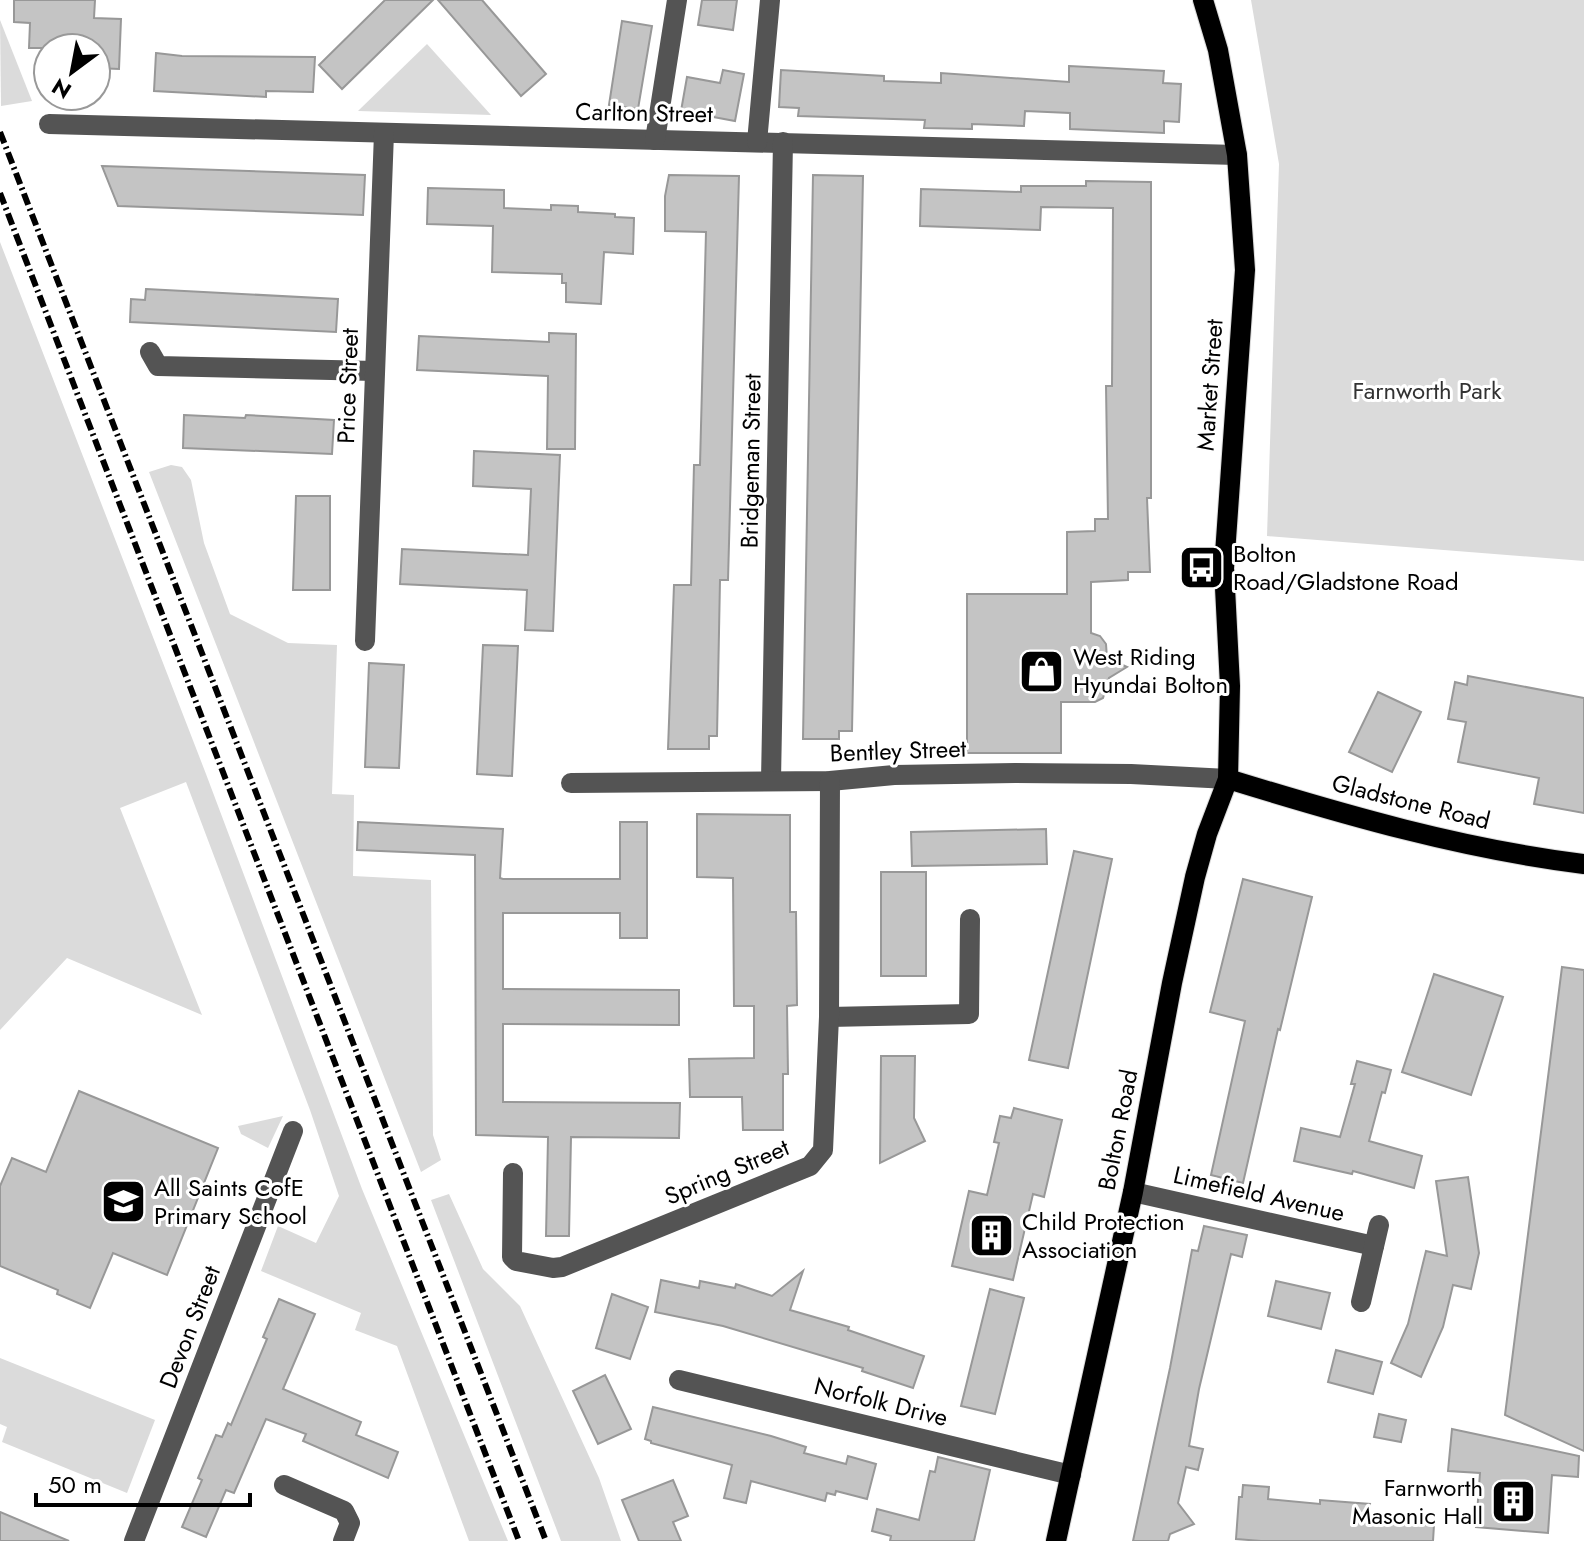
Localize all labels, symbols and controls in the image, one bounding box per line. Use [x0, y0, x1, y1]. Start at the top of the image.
north arrow [32, 32, 112, 112]
text: N [46, 71, 77, 107]
street label: Carlton Street [575, 94, 713, 131]
street label: Market Street [1187, 318, 1232, 452]
street label: Price Street [328, 327, 367, 444]
street label: Bridgeman Street [731, 373, 770, 549]
park label: Farnworth Park [1352, 373, 1502, 408]
place label: Bolton Road/Gladstone Road [1233, 536, 1459, 599]
bus stop icon: Bolton Road/Gladstone Road [1178, 544, 1226, 592]
place label: West Riding Hyundai Bolton [1073, 639, 1228, 702]
shop icon: West Riding Hyundai Bolton [1018, 647, 1066, 695]
street label: Bentley Street [829, 731, 967, 770]
street label: Gladstone Road [1328, 765, 1494, 838]
street label: Bolton Road [1089, 1066, 1146, 1193]
street label: Spring Street [659, 1130, 795, 1213]
street label: Limefield Avenue [1170, 1157, 1348, 1230]
place label: All Saints CofE Primary School [154, 1170, 307, 1233]
school or university icon: All Saints CofE Primary School [99, 1178, 147, 1226]
place label: Child Protection Association [1022, 1204, 1185, 1267]
building icon: Child Protection Association [967, 1212, 1015, 1260]
street label: Devon Street [150, 1260, 229, 1393]
street label: Norfolk Drive [811, 1368, 952, 1435]
scale bar [36, 1457, 250, 1507]
text: 50 m [48, 1467, 102, 1502]
place label: Farnworth Masonic Hall [1352, 1470, 1483, 1533]
building icon: Farnworth Masonic Hall [1490, 1478, 1538, 1526]

